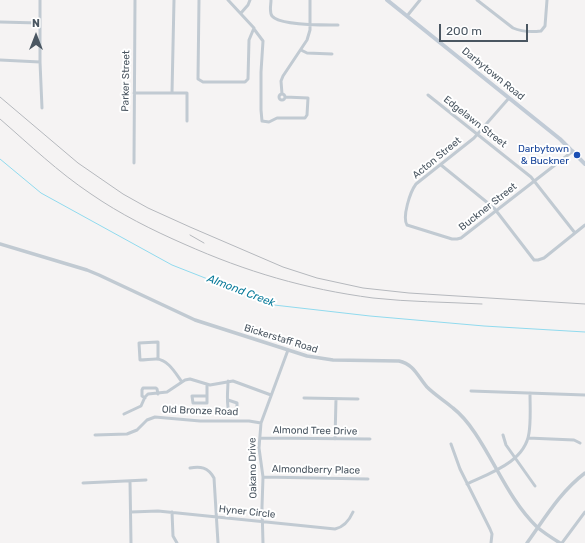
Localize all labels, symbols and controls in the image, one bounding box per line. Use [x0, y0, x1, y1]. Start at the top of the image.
north arrow [16, 16, 56, 56]
scale bar [441, 16, 530, 42]
text: N [32, 17, 40, 30]
text: 200 m [446, 24, 482, 38]
street label: Darbytown Road [459, 45, 527, 103]
street label: Parker Street [119, 50, 133, 112]
street label: Edgelawn Street [441, 94, 509, 150]
street label: Acton Street [410, 135, 464, 181]
place label: Darbytown & Buckner [518, 143, 569, 166]
marker: Darbytown & Buckner [572, 150, 582, 160]
street label: Buckner Street [457, 181, 519, 233]
water label: Almond Creek [205, 272, 277, 310]
street label: Bickerstaff Road [243, 322, 319, 356]
street label: Old Bronze Road [162, 404, 238, 418]
street label: Almond Tree Drive [273, 424, 357, 438]
street label: Oakano Drive [246, 437, 260, 499]
street label: Almondberry Place [272, 463, 360, 477]
street label: Hyner Circle [218, 503, 276, 521]

